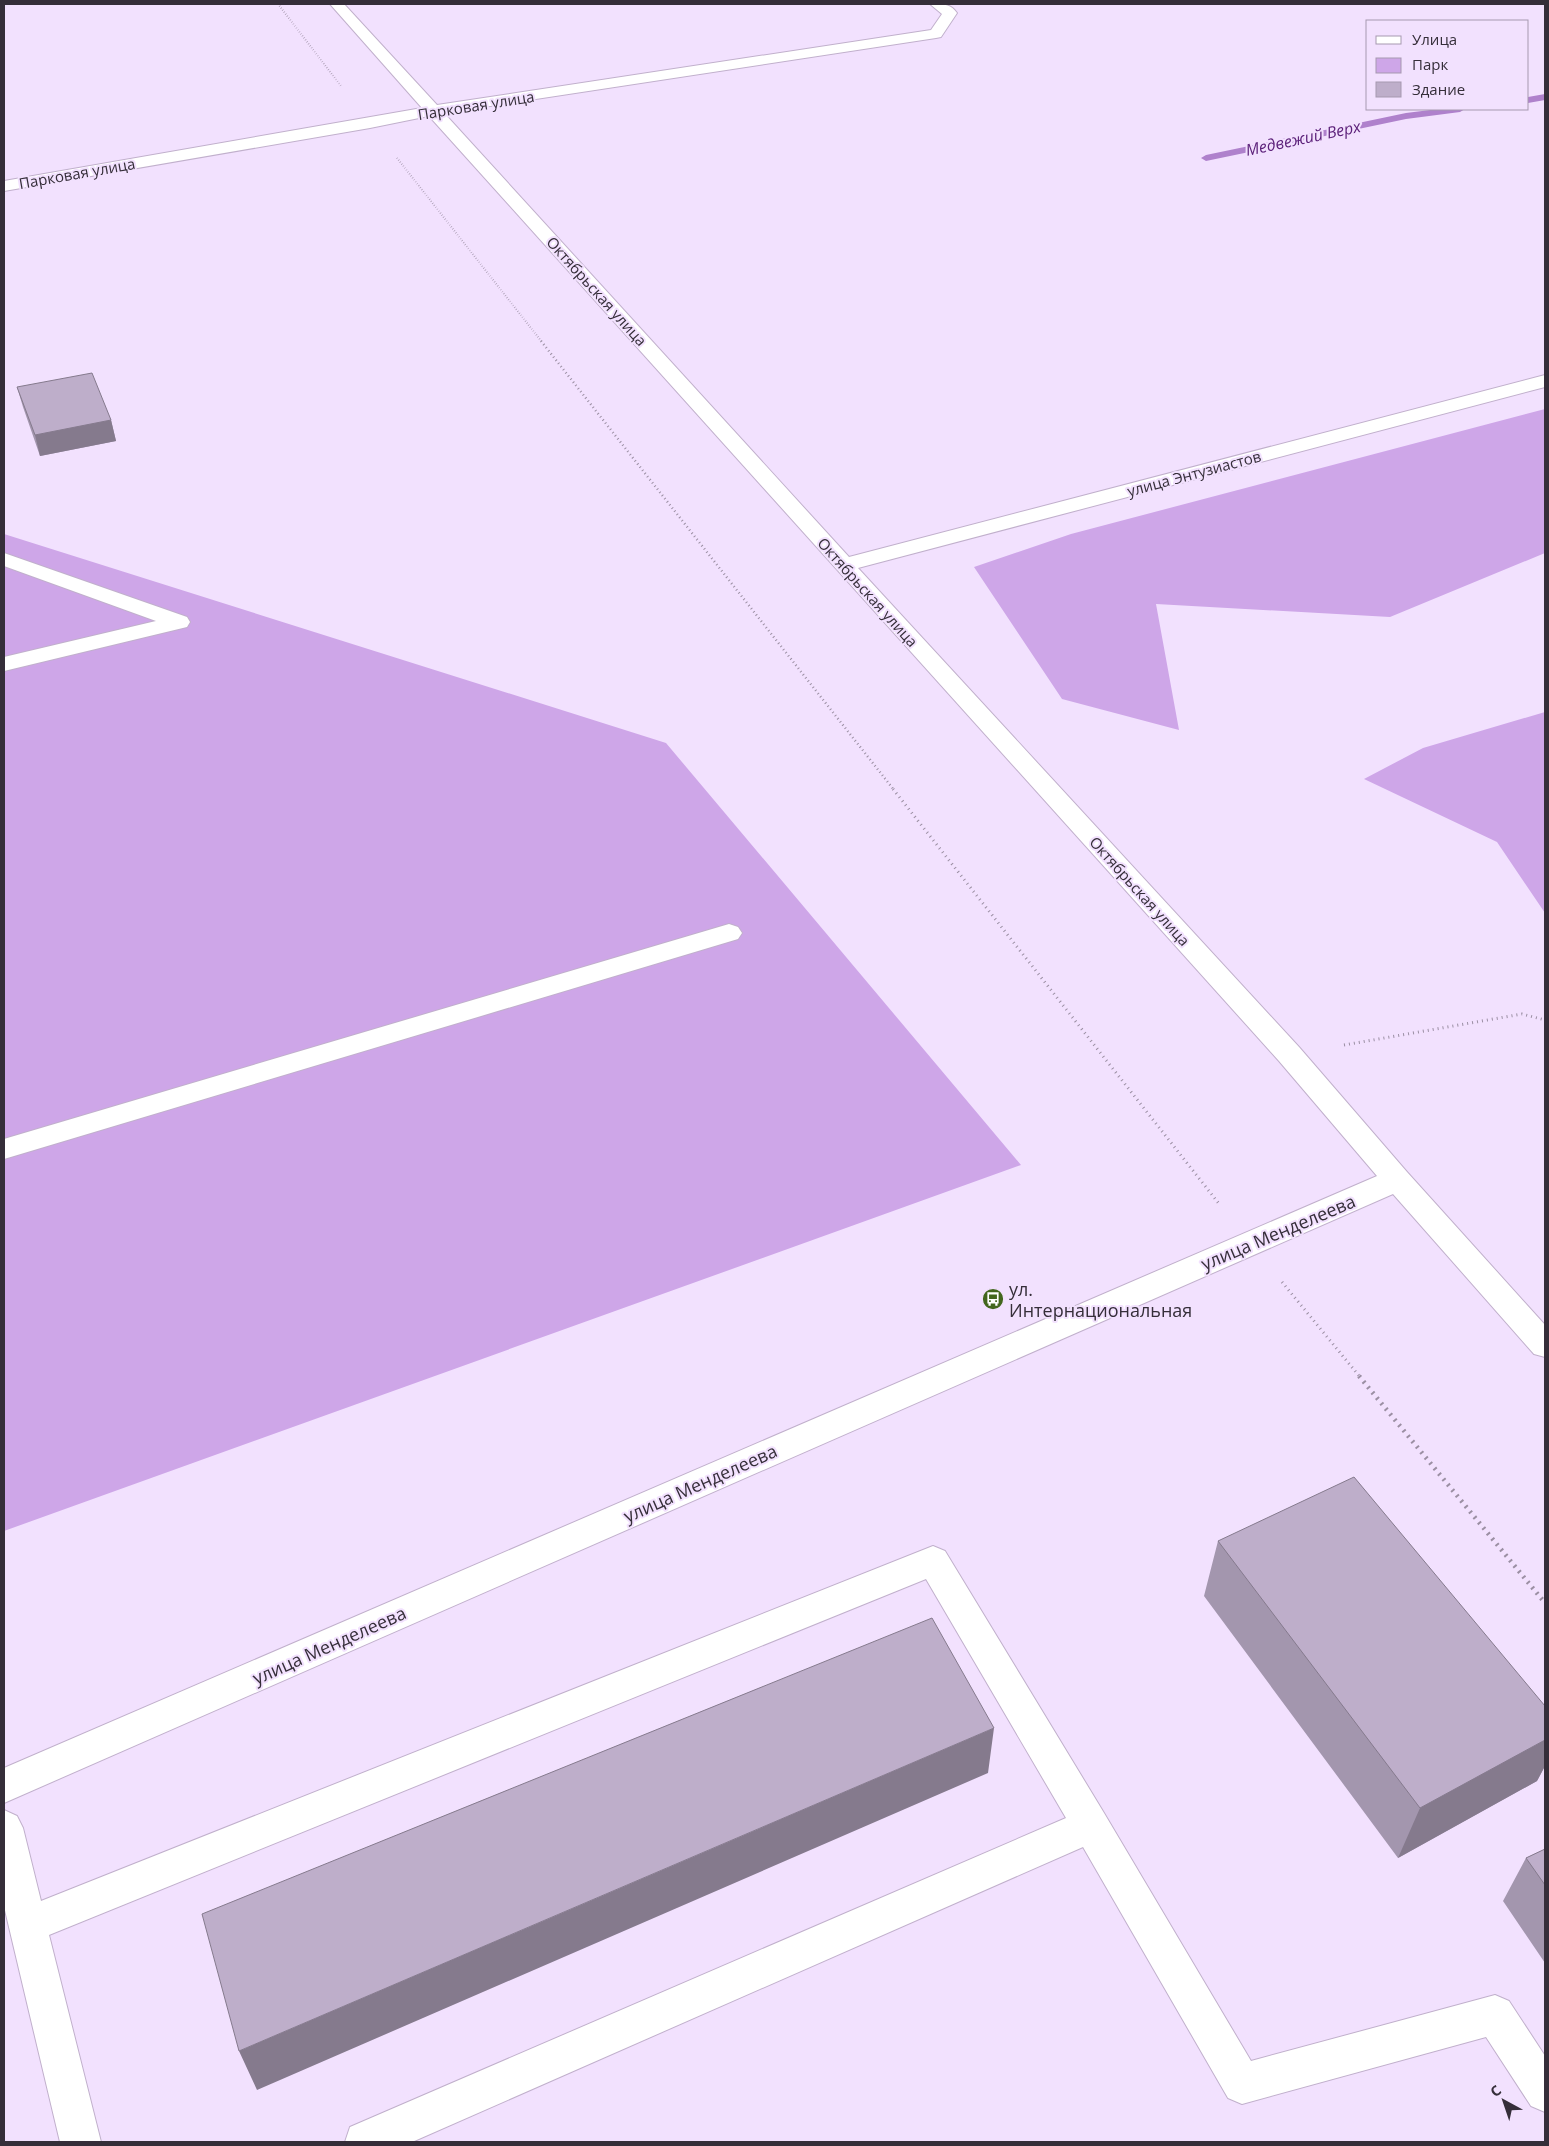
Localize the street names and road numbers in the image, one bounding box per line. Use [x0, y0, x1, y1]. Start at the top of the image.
street label: Парковая улица [416, 86, 536, 124]
street label: Парковая улица [17, 153, 137, 193]
street label: Октябрьская улица [543, 232, 651, 350]
street label: улица Энтузиастов [1125, 446, 1263, 500]
street label: Октябрьская улица [814, 533, 922, 651]
street label: Октябрьская улица [1086, 832, 1194, 950]
street label: улица Менделеева [1197, 1189, 1359, 1275]
street label: улица Менделеева [619, 1438, 781, 1528]
street label: улица Менделеева [248, 1600, 410, 1690]

